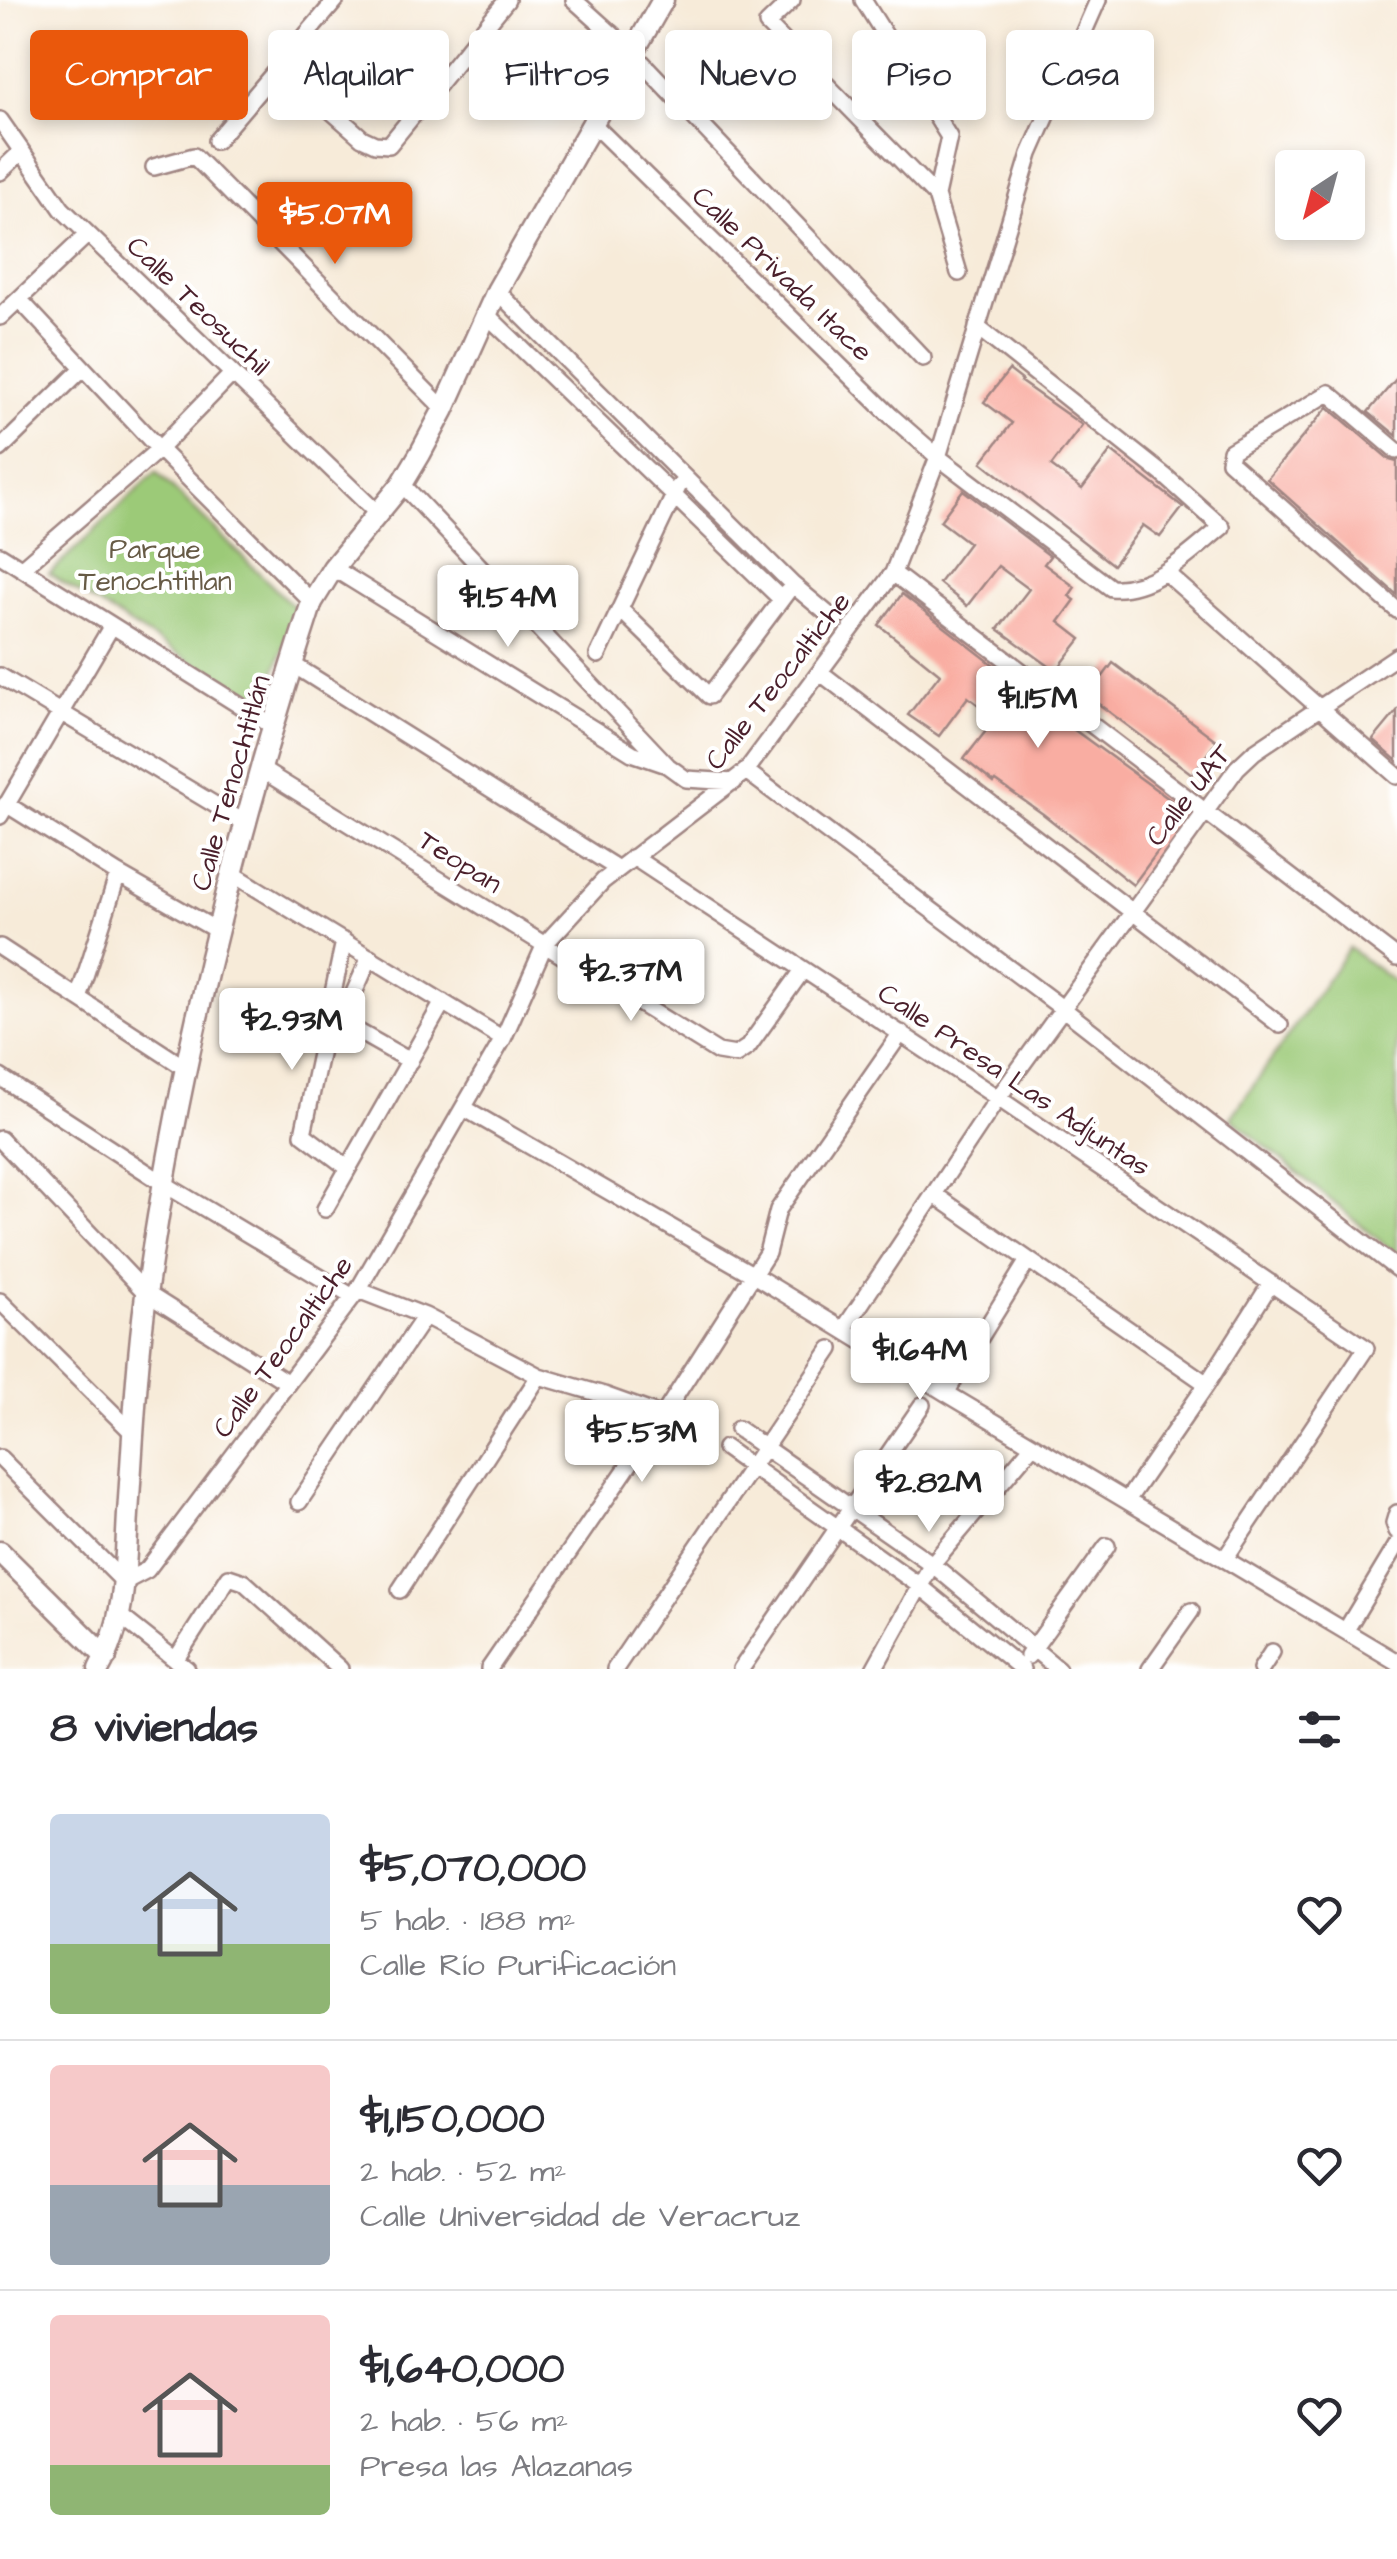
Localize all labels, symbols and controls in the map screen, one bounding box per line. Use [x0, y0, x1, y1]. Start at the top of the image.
chip: Comprar [30, 30, 248, 120]
chip: Alquilar [268, 30, 449, 120]
chip: Filtros [469, 30, 645, 120]
chip: Nuevo [665, 30, 832, 120]
chip: Piso [852, 30, 986, 120]
chip: Casa [1006, 30, 1154, 120]
north arrow [1275, 150, 1365, 240]
map controls [1275, 150, 1365, 240]
street label: Calle Privada Itace [683, 177, 881, 371]
pin: $5.07M [254, 182, 416, 267]
text: $5.07M [279, 192, 391, 237]
street label: Calle Teosuchil [118, 227, 278, 385]
park label: Parque Tenochtitlan [78, 530, 232, 601]
pin: $1.54M [427, 565, 589, 650]
text: $1.54M [459, 575, 557, 620]
street label: Calle Teocaltiche [696, 584, 860, 778]
pin: $1.15M [957, 666, 1119, 751]
street label: Calle Tenochtitlán [182, 671, 280, 895]
text: $1.15M [998, 676, 1078, 721]
street label: Calle UAT [1137, 735, 1242, 854]
street label: Teopan [411, 821, 509, 903]
pin: $2.37M [550, 939, 712, 1024]
text: $2.37M [579, 949, 683, 994]
street label: Calle Presa Las Adjuntas [870, 974, 1158, 1186]
pin: $2.93M [211, 988, 373, 1073]
text: $2.93M [241, 998, 343, 1043]
street label: Calle Teocaltiche [204, 1248, 362, 1446]
pin: $1.64M [839, 1318, 1001, 1403]
text: $1.64M [873, 1328, 967, 1373]
pin: $5.53M [561, 1400, 723, 1485]
text: $5.53M [587, 1410, 697, 1455]
pin: $2.82M [848, 1450, 1010, 1535]
text: $2.82M [876, 1460, 982, 1505]
text: 8 viviendas [50, 1700, 258, 1758]
icon: filters [1292, 1702, 1347, 1757]
text: $5,070,000 [360, 1840, 586, 1898]
icon: home [130, 1854, 250, 1974]
icon: heart [1292, 1887, 1347, 1942]
text: 5 hab. · 188 m² [360, 1898, 576, 1943]
text: Calle Río Purificación [360, 1943, 676, 1988]
text: $1,150,000 [360, 2091, 545, 2149]
icon: home [130, 2105, 250, 2225]
icon: heart [1292, 2138, 1347, 2193]
text: 2 hab. · 52 m² [360, 2149, 567, 2194]
text: Calle Universidad de Veracruz [360, 2194, 800, 2239]
text: $1,640,000 [360, 2341, 565, 2399]
icon: home [130, 2355, 250, 2475]
icon: heart [1292, 2388, 1347, 2443]
text: 2 hab. · 56 m² [360, 2399, 568, 2444]
text: Presa las Alazanas [360, 2444, 633, 2489]

